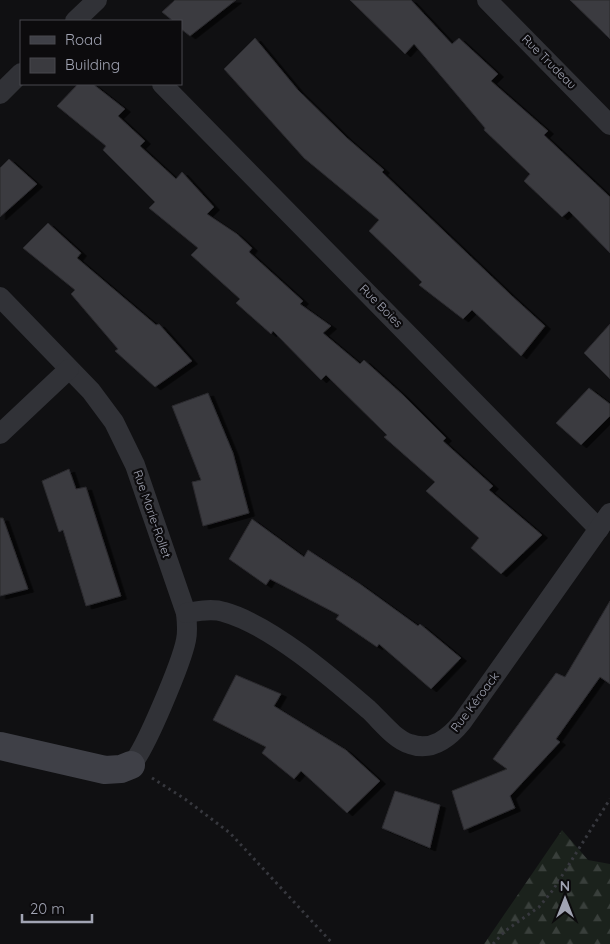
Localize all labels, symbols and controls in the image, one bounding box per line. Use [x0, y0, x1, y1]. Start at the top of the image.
legend [20, 20, 182, 85]
text: Road [65, 30, 102, 49]
street label: Rue Trudeau [519, 31, 580, 92]
text: Building [65, 55, 120, 74]
street label: Rue Boies [357, 281, 406, 331]
street label: Rue Marie-Rollet [130, 468, 175, 560]
street label: Rue Kéroack [447, 669, 502, 735]
north arrow [540, 874, 590, 924]
text: N [560, 877, 570, 895]
scale bar [22, 892, 92, 924]
text: 20 m [30, 899, 65, 918]

